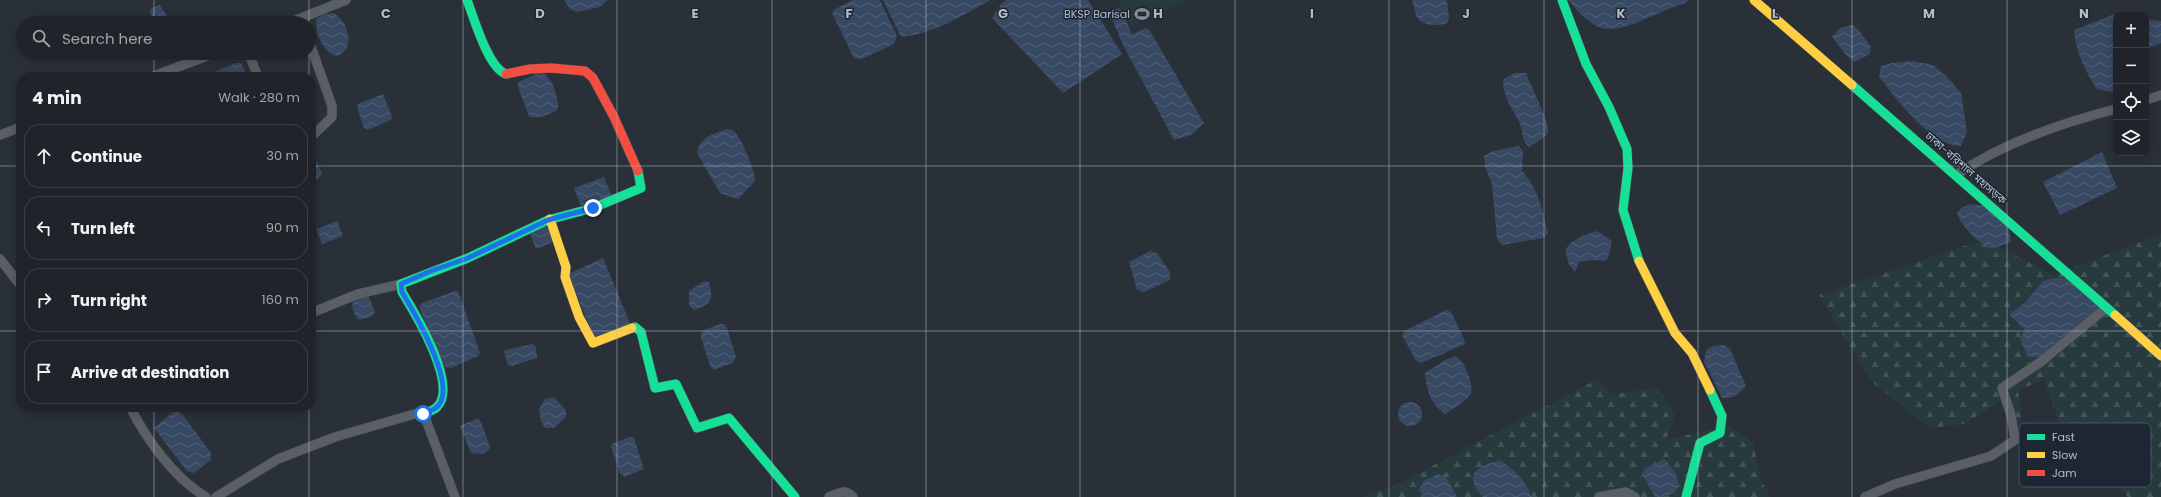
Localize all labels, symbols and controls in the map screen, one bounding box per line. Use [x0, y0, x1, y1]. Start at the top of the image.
text: C [381, 4, 391, 23]
text: D [535, 4, 545, 23]
text: E [691, 4, 699, 23]
text: F [845, 4, 853, 23]
text: G [998, 4, 1008, 23]
text: H [1153, 4, 1163, 23]
text: I [1310, 4, 1314, 23]
text: J [1462, 4, 1470, 23]
text: K [1616, 4, 1626, 23]
text: L [1772, 4, 1778, 23]
text: M [1923, 4, 1935, 23]
text: N [2079, 4, 2089, 23]
sports icon: BKSP Barisal [1133, 5, 1151, 23]
place label: BKSP Barisal [1064, 6, 1130, 22]
map controls [2113, 12, 2149, 156]
button: + [2113, 12, 2149, 48]
search box [16, 16, 316, 60]
icon: search [30, 27, 52, 49]
text: Search here [62, 28, 152, 49]
button: − [2113, 48, 2149, 84]
button: locate [2113, 84, 2149, 120]
text: 4 min [32, 86, 82, 110]
text: Walk · 280 m [218, 88, 300, 107]
button: layers [2113, 120, 2149, 156]
street label: ঢাকা-বরিশাল মহাসড়ক [1921, 127, 2010, 208]
icon: ahead [33, 145, 55, 167]
text: Continue [71, 146, 142, 167]
text: 30 m [266, 146, 299, 165]
route end [584, 199, 602, 217]
icon: left [33, 217, 55, 239]
text: Turn left [71, 218, 135, 239]
text: 90 m [266, 218, 299, 237]
icon: right [33, 289, 55, 311]
text: Turn right [71, 290, 147, 311]
text: 160 m [262, 290, 299, 309]
icon: arrive [33, 361, 55, 383]
text: Arrive at destination [71, 362, 229, 383]
route start [414, 405, 432, 423]
legend [2019, 423, 2151, 487]
text: Fast [2052, 429, 2075, 445]
text: Slow [2052, 447, 2077, 463]
text: Jam [2052, 465, 2077, 481]

